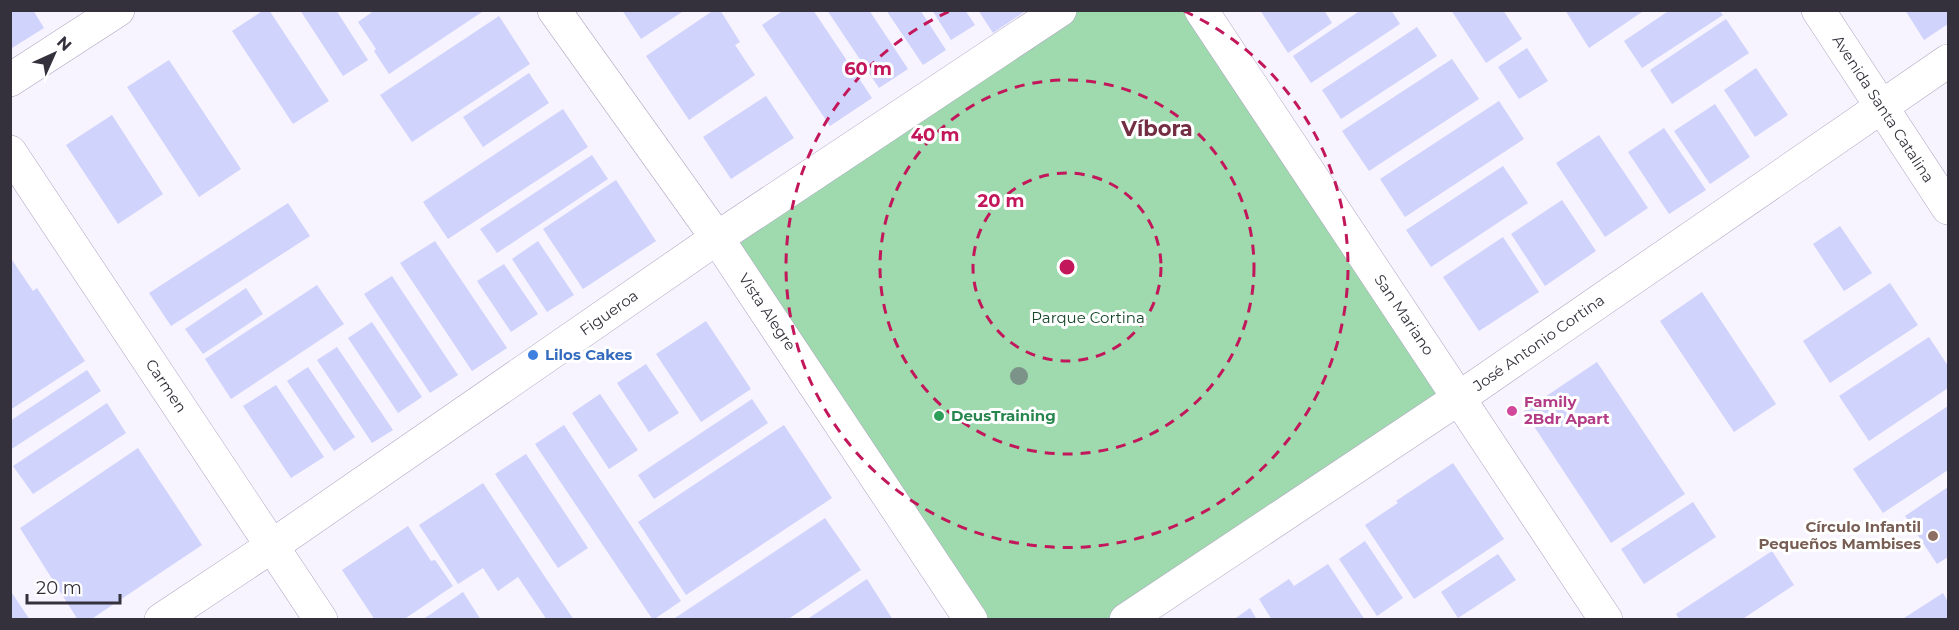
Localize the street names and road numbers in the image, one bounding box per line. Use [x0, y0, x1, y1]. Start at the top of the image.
street label: Avenida Santa Catalina [1829, 31, 1938, 186]
street label: Vista Alegre [735, 269, 800, 354]
street label: San Mariano [1370, 271, 1438, 359]
street label: Figueroa [576, 286, 642, 340]
street label: José Antonio Cortina [1469, 290, 1608, 396]
street label: Carmen [142, 355, 191, 416]

